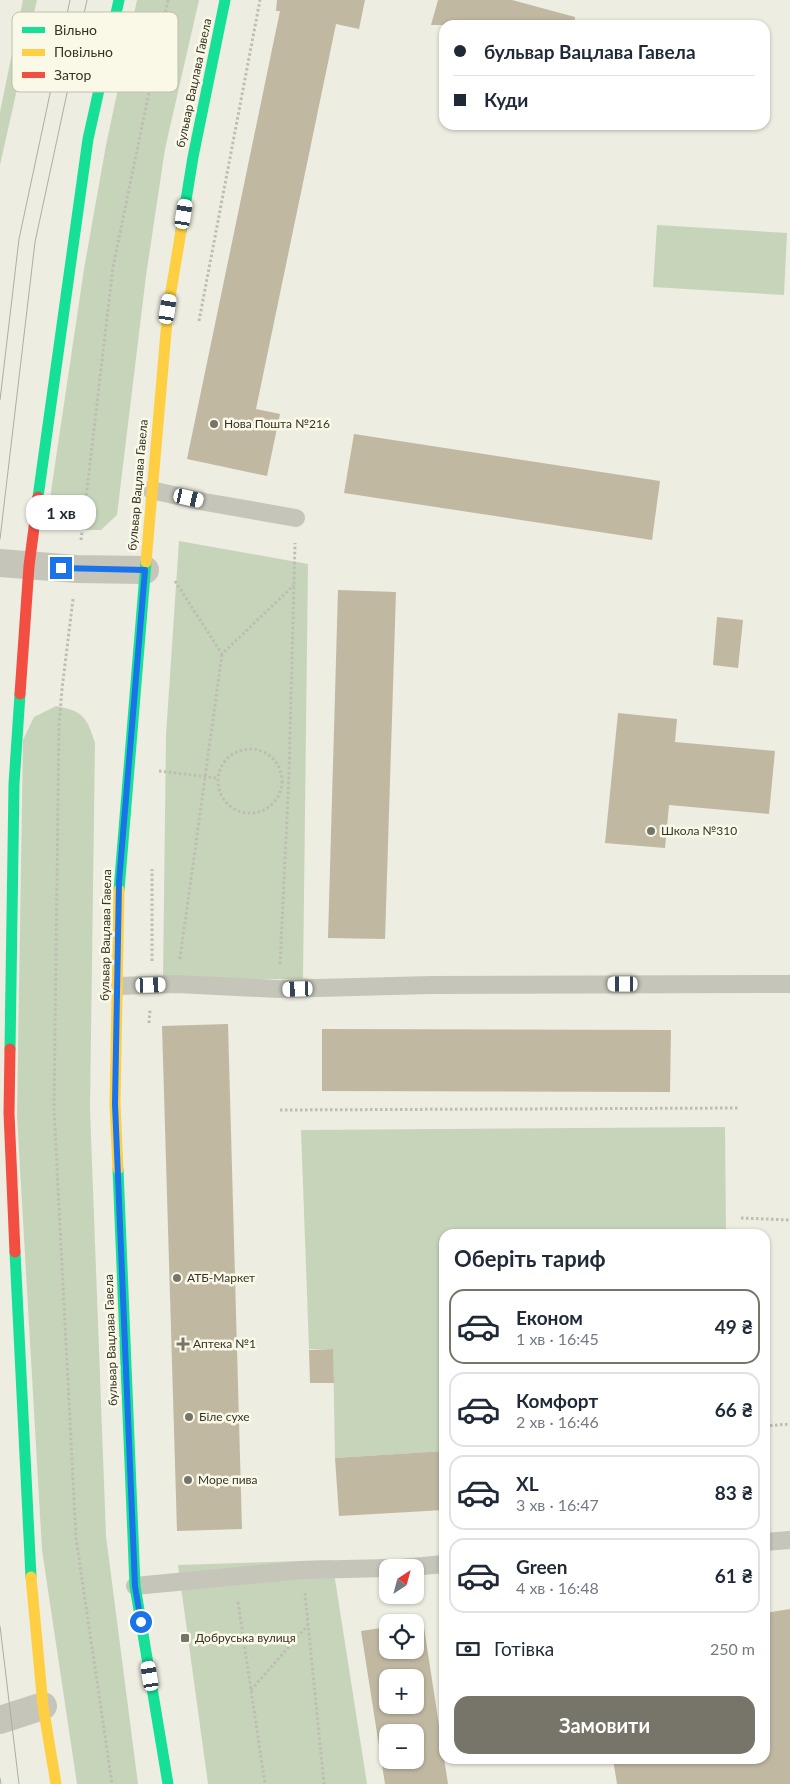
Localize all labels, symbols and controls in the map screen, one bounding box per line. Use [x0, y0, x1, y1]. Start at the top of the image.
legend [12, 12, 178, 92]
street label: бульвар Вацлава Гавела [172, 17, 215, 149]
text: Вільно [54, 21, 97, 38]
text: бульвар Вацлава Гавела [484, 40, 696, 63]
text: Повільно [54, 43, 113, 60]
text: Затор [54, 66, 91, 83]
text: Куди [484, 88, 528, 111]
car [174, 198, 193, 230]
car [158, 293, 177, 325]
place label: Нова Пошта №216 [224, 416, 330, 431]
marker: Нова Пошта №216 [208, 418, 220, 430]
street label: бульвар Вацлава Гавела [124, 419, 151, 551]
car [172, 487, 205, 509]
callout: 1 хв [26, 496, 96, 530]
text: 1 хв [46, 503, 76, 522]
route end [50, 557, 72, 579]
place label: Школа №310 [661, 823, 737, 838]
marker: Школа №310 [645, 825, 657, 837]
street label: бульвар Вацлава Гавела [97, 869, 114, 1001]
car [135, 977, 166, 993]
car [608, 977, 638, 992]
car [282, 981, 313, 997]
text: Оберіть тариф [454, 1245, 606, 1272]
place label: АТБ-Маркет [187, 1270, 255, 1285]
marker: АТБ-Маркет [171, 1272, 183, 1284]
street label: бульвар Вацлава Гавела [101, 1274, 120, 1406]
icon: car [456, 1304, 501, 1349]
text: Економ [516, 1306, 583, 1329]
text: 49 ₴ [715, 1315, 753, 1338]
text: 1 хв · 16:45 [516, 1329, 599, 1348]
place label: Аптека №1 [193, 1336, 256, 1351]
marker: Аптека №1 [177, 1338, 189, 1350]
icon: car [456, 1387, 501, 1432]
text: Комфорт [516, 1389, 598, 1412]
text: 66 ₴ [715, 1398, 753, 1421]
place label: Біле сухе [199, 1409, 250, 1424]
marker: Біле сухе [183, 1411, 195, 1423]
text: 2 хв · 16:46 [516, 1412, 599, 1431]
icon: car [456, 1470, 501, 1515]
place label: Море пива [198, 1472, 258, 1487]
text: XL [516, 1472, 539, 1495]
marker: Море пива [182, 1474, 194, 1486]
text: 83 ₴ [715, 1481, 753, 1504]
text: 3 хв · 16:47 [516, 1495, 599, 1514]
icon: car [456, 1553, 501, 1598]
text: Green [516, 1555, 567, 1578]
north arrow [379, 1559, 424, 1604]
map controls [379, 1559, 424, 1769]
text: 61 ₴ [715, 1564, 753, 1587]
text: 4 хв · 16:48 [516, 1578, 599, 1597]
route start [130, 1611, 152, 1633]
button: locate [379, 1614, 424, 1659]
place label: Добруська вулиця [195, 1630, 296, 1645]
marker: Добруська вулиця [179, 1632, 191, 1644]
icon: cash [454, 1635, 482, 1663]
text: Готівка [494, 1637, 554, 1660]
text: 250 m [710, 1639, 755, 1658]
car [140, 1660, 159, 1692]
button: + [379, 1669, 424, 1714]
button: Замовити [454, 1696, 755, 1754]
button: − [379, 1724, 424, 1769]

